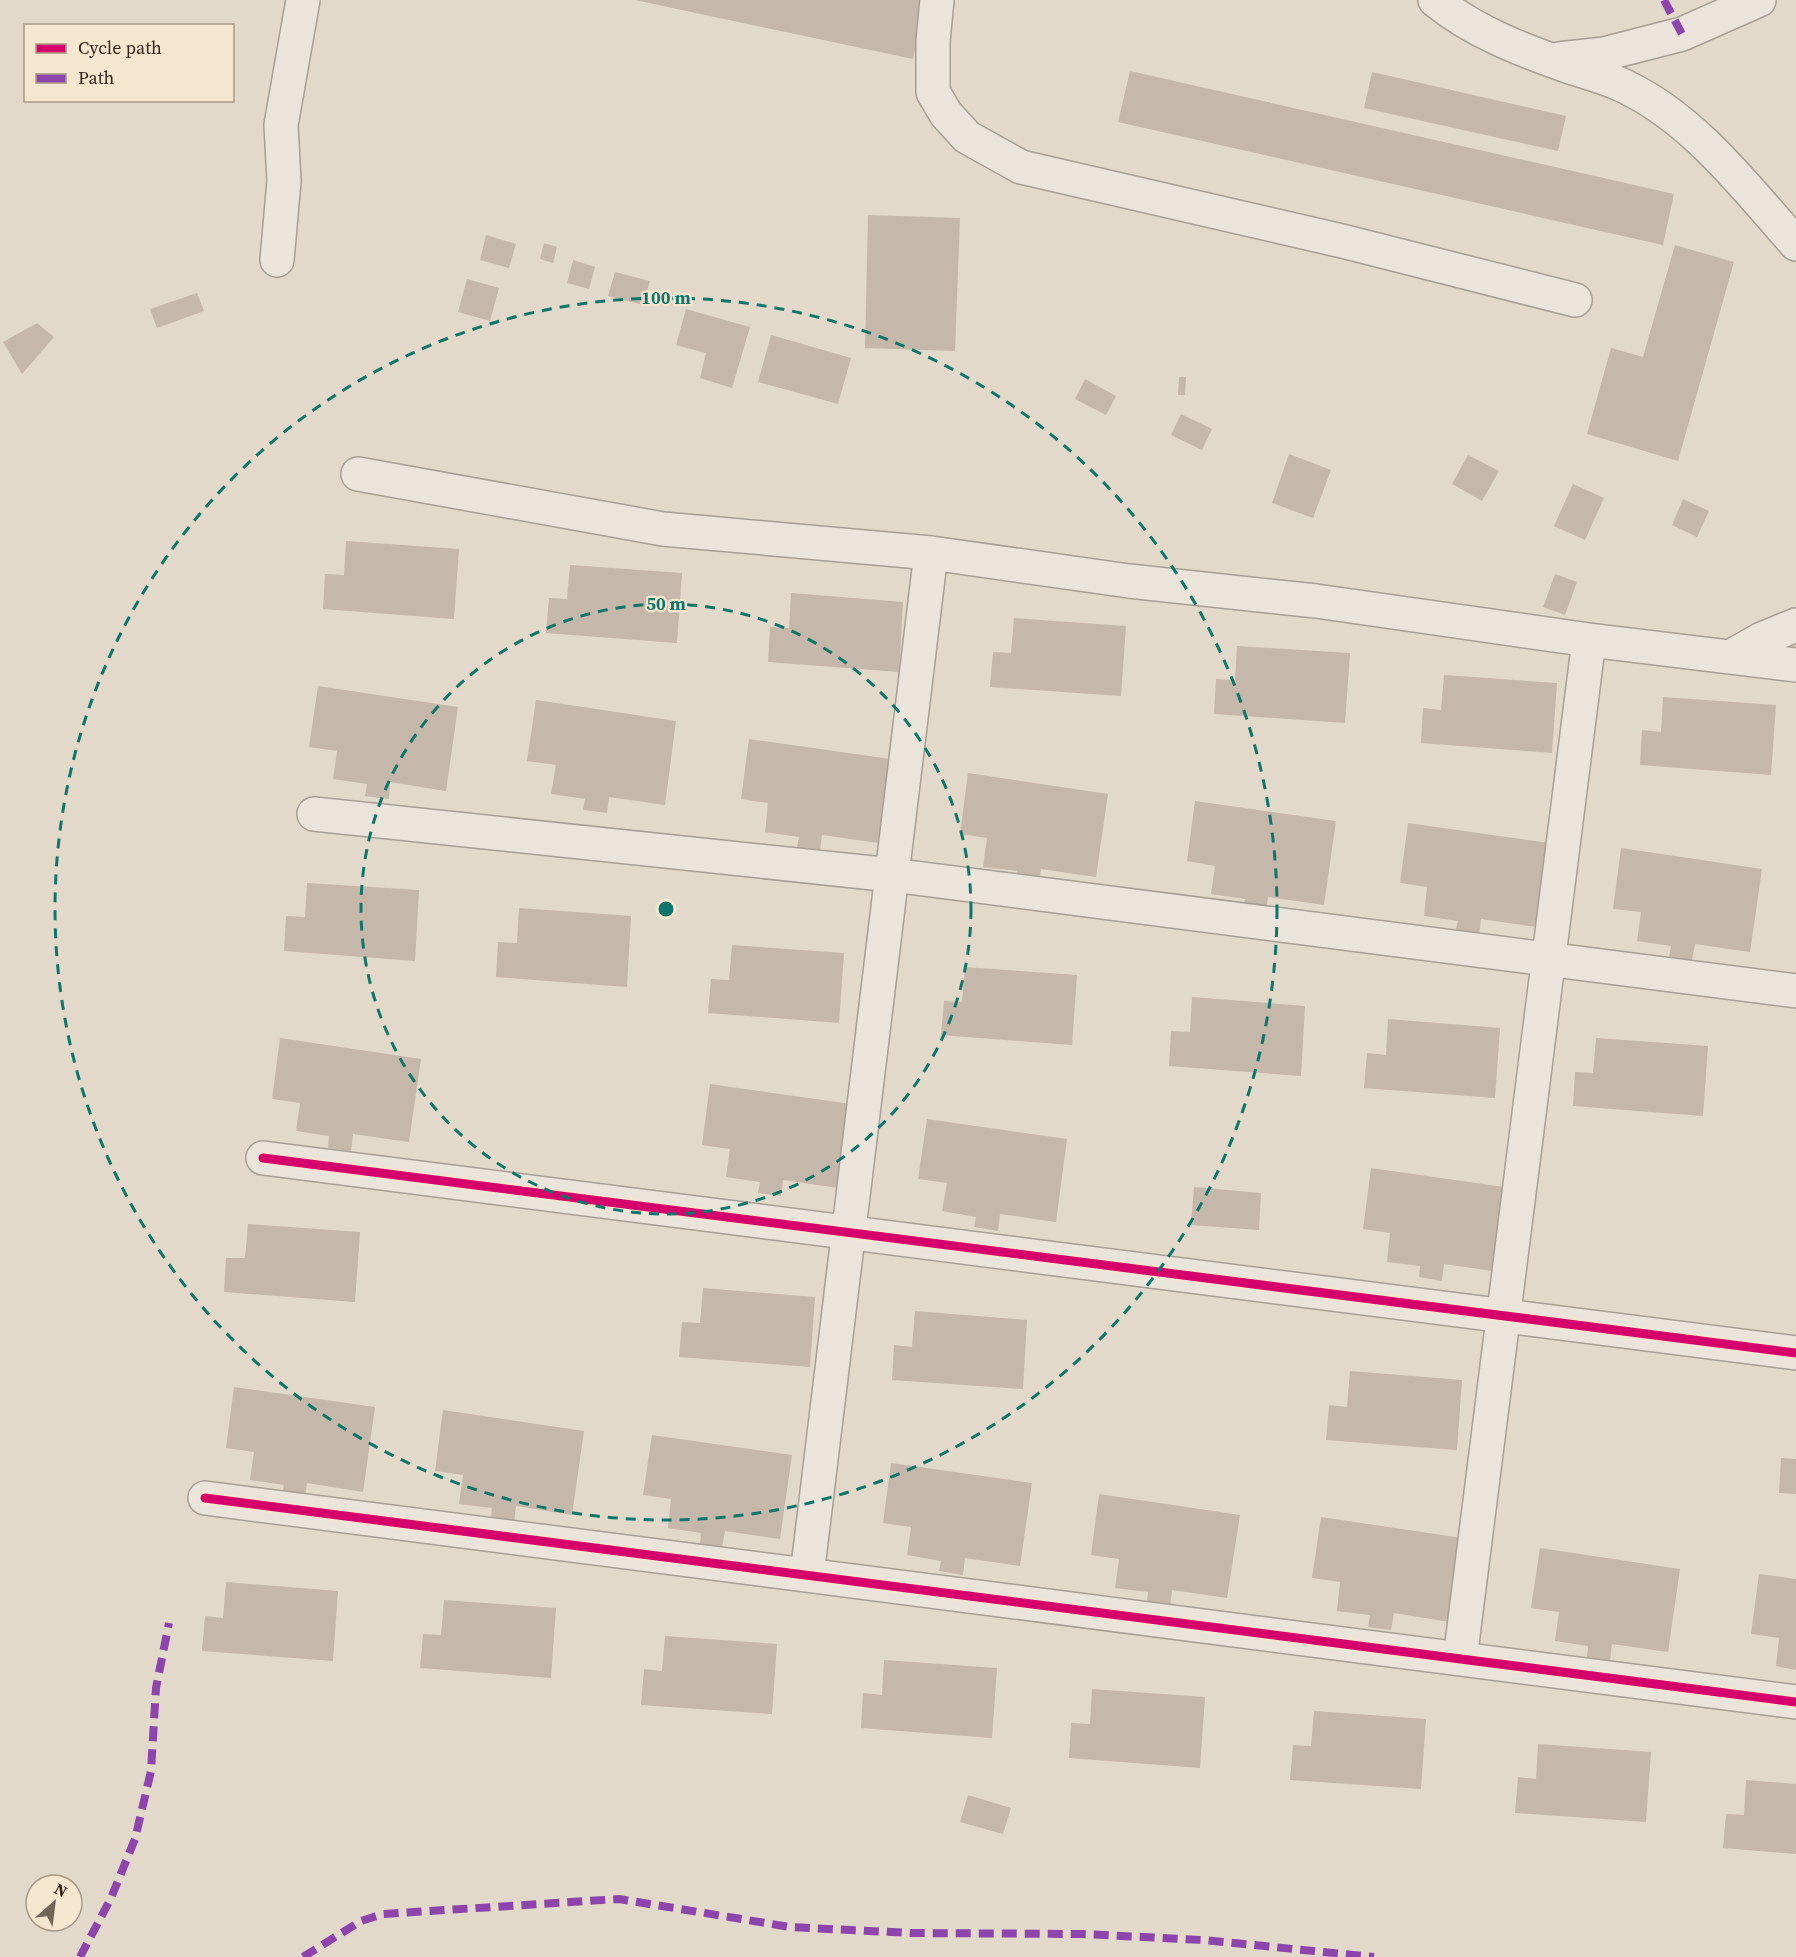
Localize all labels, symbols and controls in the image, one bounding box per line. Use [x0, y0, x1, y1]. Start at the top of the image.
legend [24, 24, 234, 102]
text: Cycle path [78, 35, 162, 60]
text: Path [78, 65, 115, 90]
text: 100 m [641, 285, 691, 310]
text: 50 m [646, 591, 686, 616]
centre of rings [656, 899, 676, 919]
north arrow [24, 1873, 84, 1933]
text: N [51, 1877, 72, 1902]

